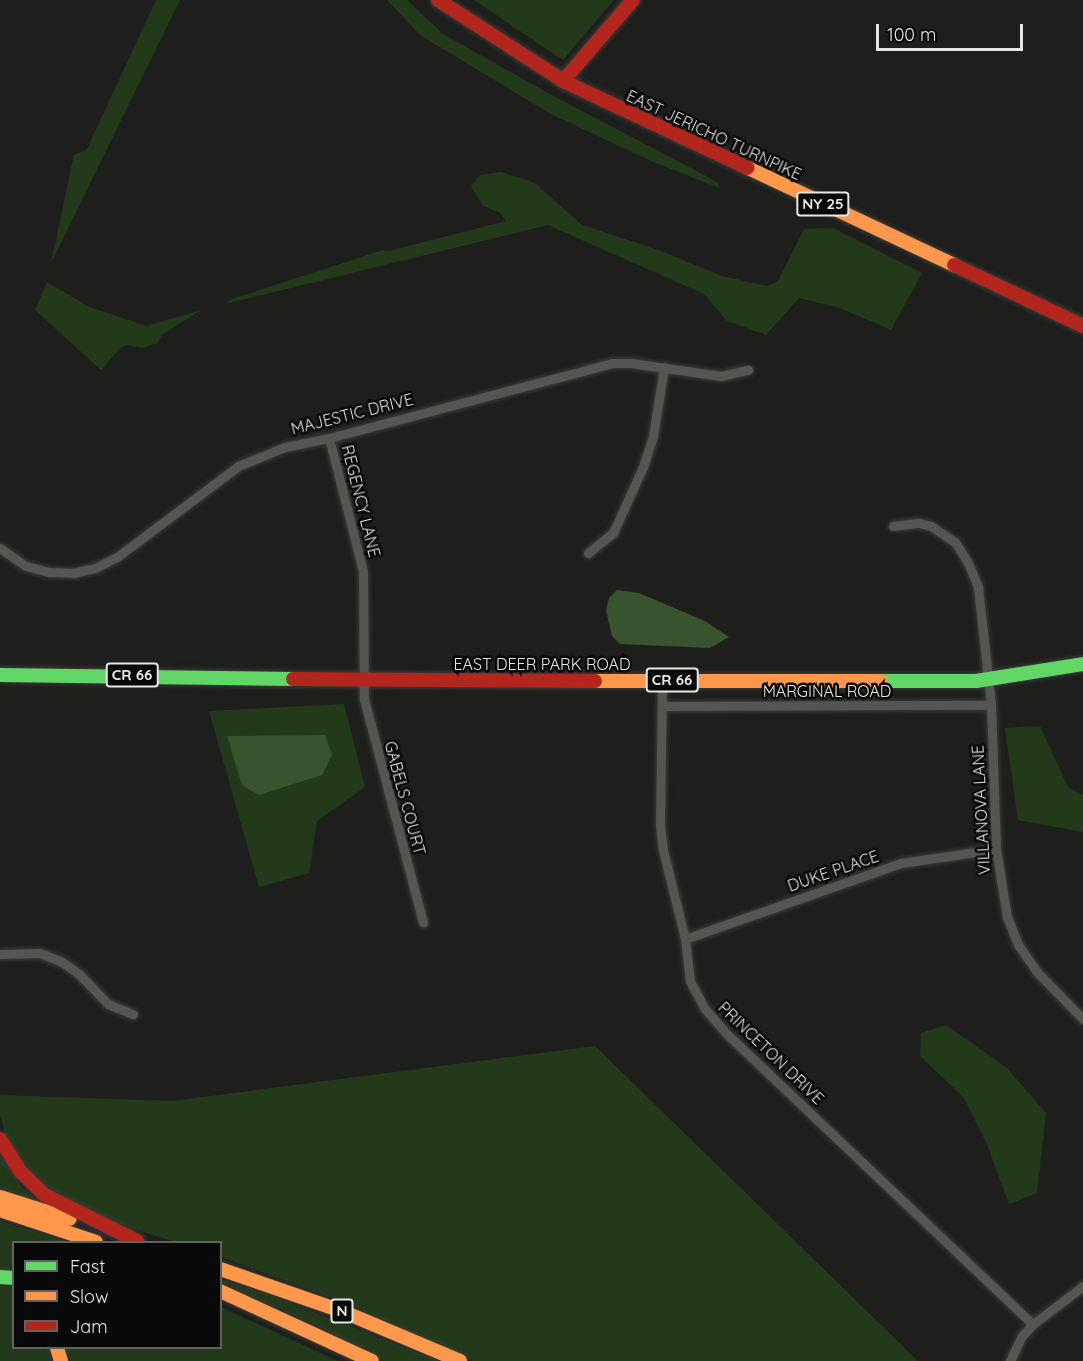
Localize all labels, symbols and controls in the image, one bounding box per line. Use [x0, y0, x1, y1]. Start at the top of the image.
scale bar [879, 12, 1026, 50]
text: 100 m [887, 23, 936, 46]
street label: EAST JERICHO TURNPIKE [623, 86, 805, 184]
road number: NY 25 [796, 192, 850, 216]
street label: MAJESTIC DRIVE [289, 390, 415, 438]
street label: REGENCY LANE [338, 443, 384, 559]
street label: EAST DEER PARK ROAD [454, 654, 630, 674]
road number: CR 66 [105, 663, 159, 687]
road number: CR 66 [645, 668, 699, 692]
street label: MARGINAL ROAD [763, 681, 891, 701]
street label: GABELS COURT [381, 739, 429, 857]
street label: VILLANOVA LANE [968, 745, 994, 875]
street label: DUKE PLACE [785, 846, 881, 896]
street label: PRINCETON DRIVE [714, 998, 828, 1108]
legend [12, 1241, 222, 1349]
text: Fast [70, 1255, 105, 1278]
text: Slow [70, 1285, 108, 1308]
road number: N [330, 1299, 354, 1323]
text: Jam [70, 1315, 108, 1338]

